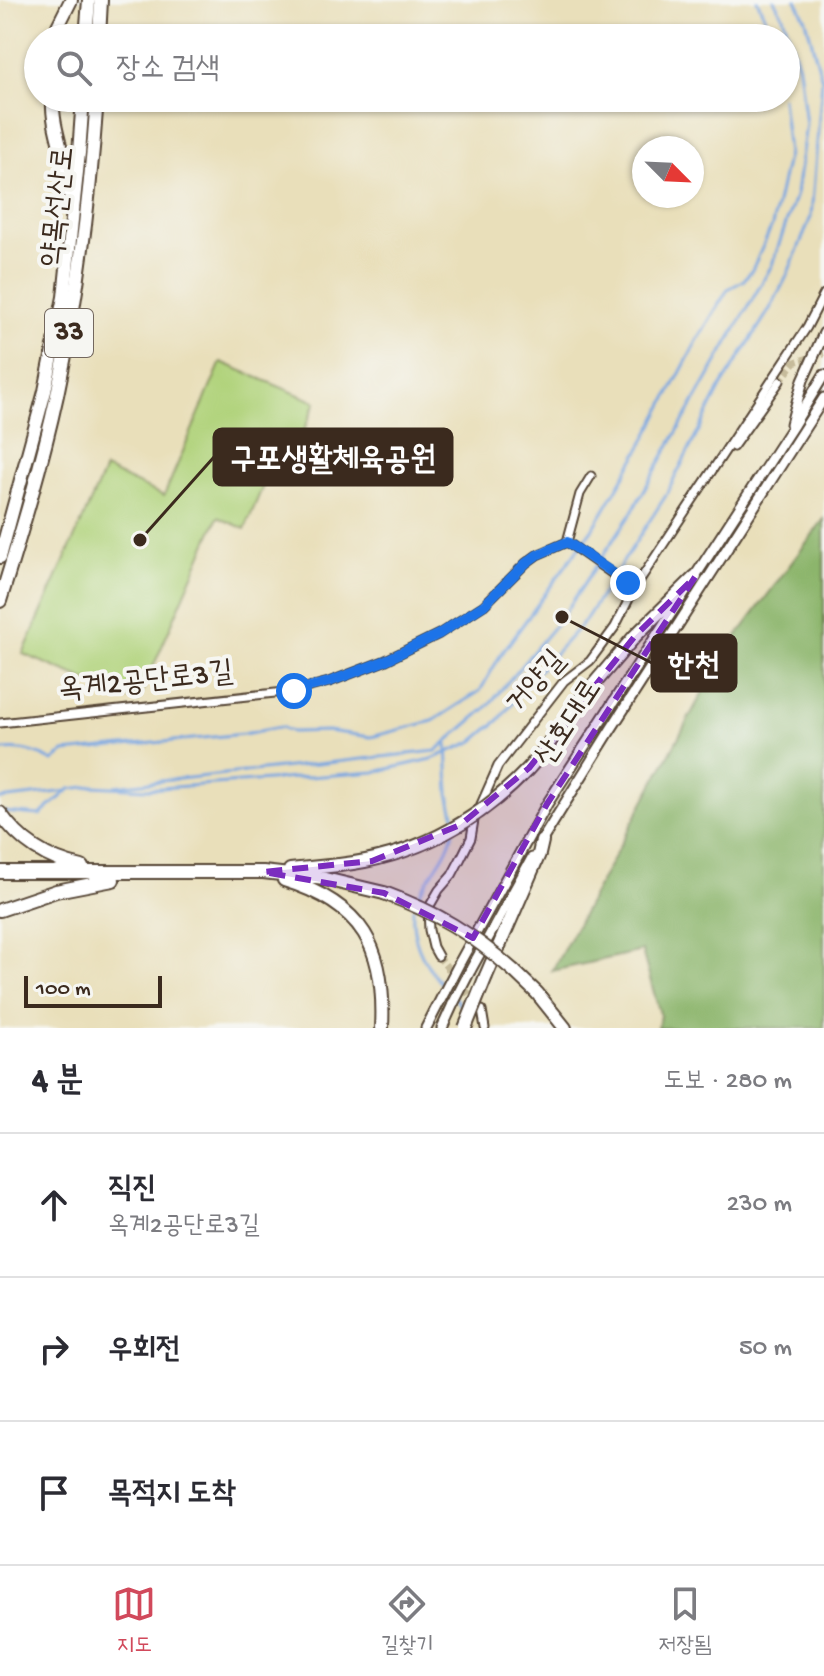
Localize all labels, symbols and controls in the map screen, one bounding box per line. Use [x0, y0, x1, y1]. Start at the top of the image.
search box [24, 24, 800, 112]
icon: search [52, 46, 96, 90]
text: 장소 검색 [116, 53, 220, 88]
north arrow [632, 136, 704, 208]
street label: 약목선산로 [36, 145, 84, 269]
road number: 33 [45, 309, 93, 357]
callout: 구포생활체육공원 [214, 429, 452, 485]
text: 구포생활체육공원 [230, 442, 436, 481]
route end [610, 565, 646, 601]
callout: 한천 [652, 635, 736, 691]
street label: 거양길 [500, 644, 574, 722]
text: 한천 [667, 649, 720, 687]
street label: 옥계2공단로3길 [57, 656, 235, 710]
route start [276, 673, 312, 709]
street label: 산호대로 [529, 674, 611, 774]
scale bar [24, 972, 162, 1008]
text: 100 m [36, 977, 91, 1003]
text: 4 분 [32, 1063, 84, 1103]
text: 도보 · 280 m [663, 1067, 792, 1098]
text: 직진 [108, 1173, 156, 1208]
icon: ahead [32, 1183, 76, 1227]
text: 230 m [726, 1190, 792, 1221]
text: 옥계2공단로3길 [108, 1212, 260, 1243]
icon: right [32, 1327, 76, 1371]
text: 우회전 [108, 1334, 180, 1369]
text: 50 m [739, 1334, 792, 1365]
icon: arrive [32, 1471, 76, 1515]
text: 목적지 도착 [108, 1478, 236, 1513]
tab: 지도 [112, 1582, 156, 1660]
tab: 길찾기 [381, 1582, 434, 1660]
tab: 저장됨 [659, 1582, 712, 1660]

